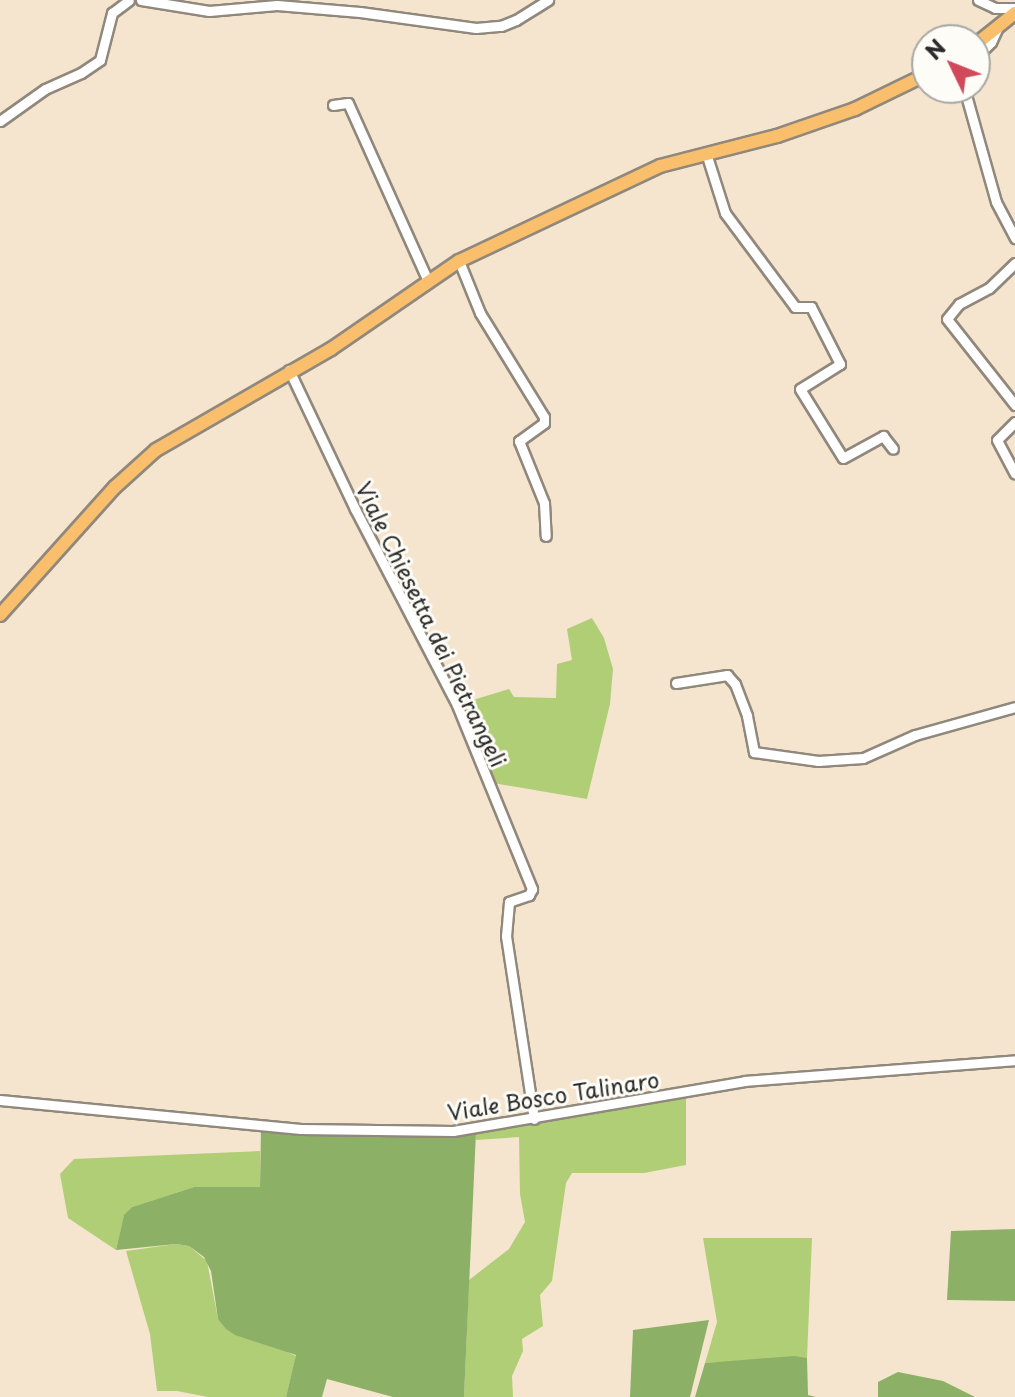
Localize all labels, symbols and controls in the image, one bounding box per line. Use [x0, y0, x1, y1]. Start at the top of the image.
north arrow [911, 24, 991, 104]
text: N [917, 31, 953, 66]
street label: Viale Chiesetta dei Pietrangeli [350, 475, 514, 773]
street label: Viale Bosco Talinaro [444, 1065, 662, 1125]

